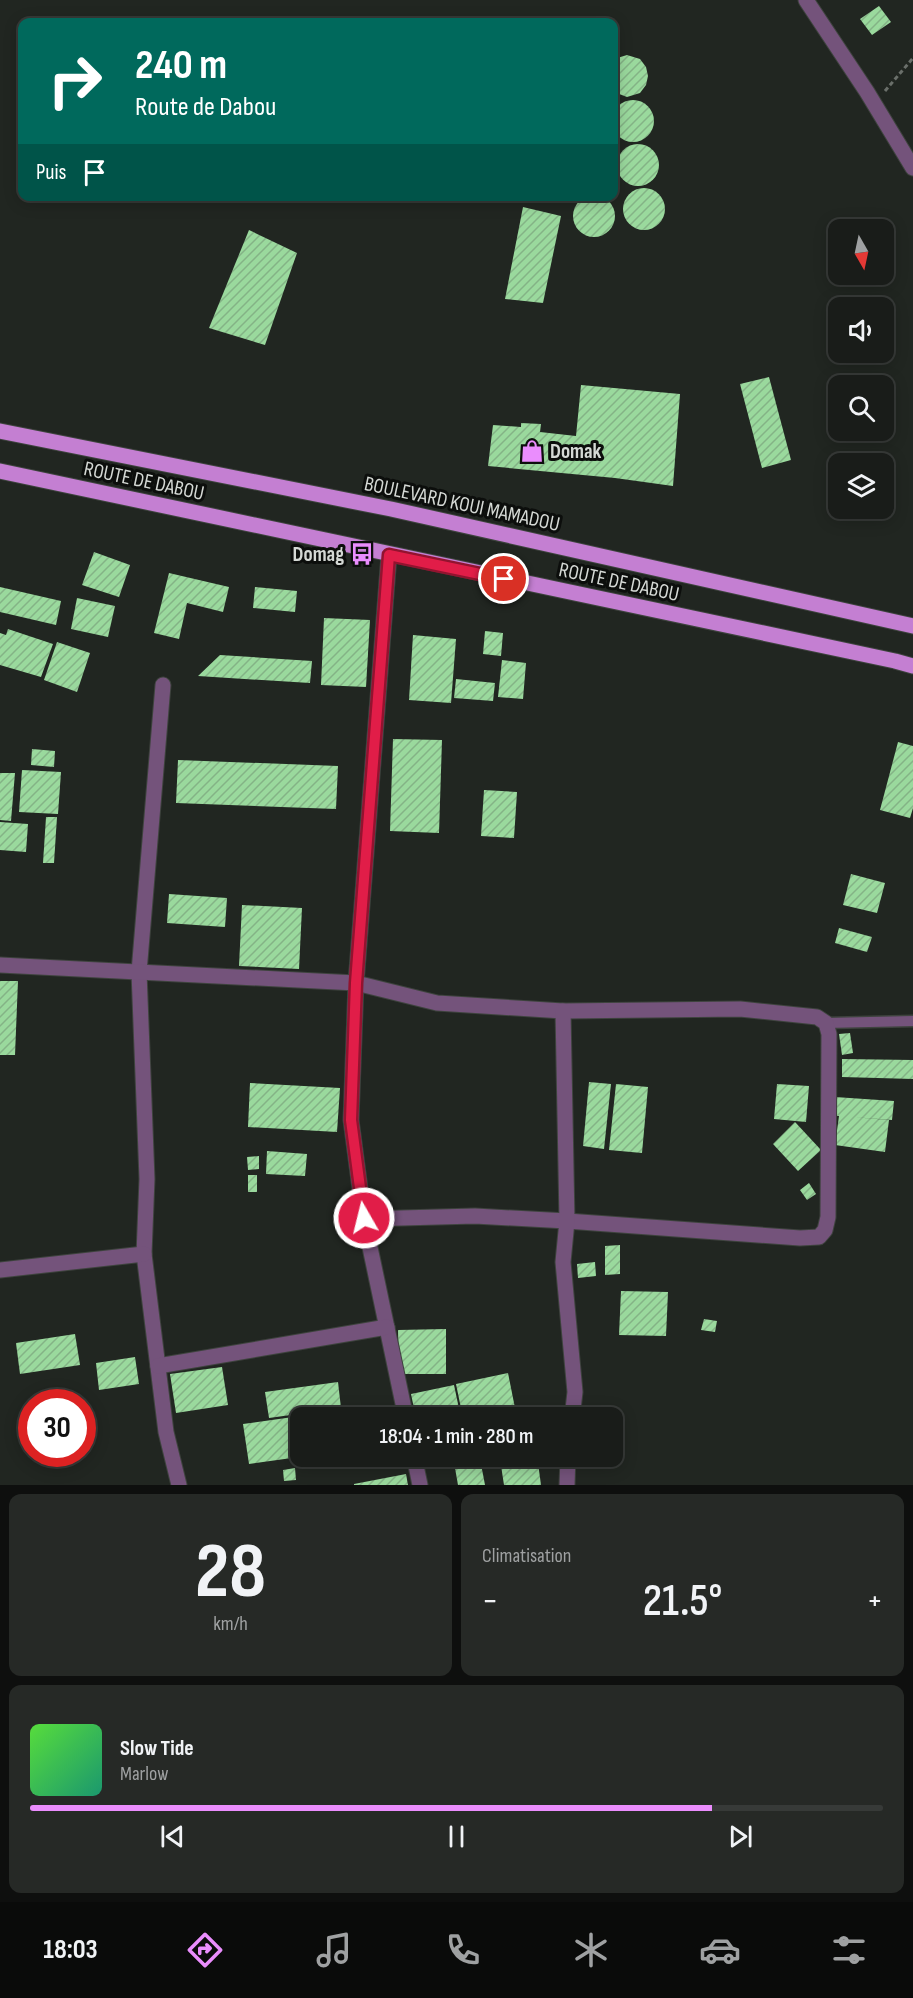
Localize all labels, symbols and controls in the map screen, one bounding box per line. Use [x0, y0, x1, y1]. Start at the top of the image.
text: 240 m [135, 40, 227, 91]
icon: right [36, 42, 114, 120]
text: Route de Dabou [135, 91, 276, 123]
icon: arrive [78, 156, 111, 189]
text: Puis [36, 159, 66, 186]
north arrow [828, 219, 894, 285]
map controls [828, 219, 894, 519]
button: sound [828, 297, 894, 363]
button: search [828, 375, 894, 441]
shop icon: Domak [519, 438, 545, 464]
place label: Domak [550, 439, 602, 464]
button: layers [828, 453, 894, 519]
street label: ROUTE DE DABOU [82, 456, 206, 506]
street label: BOULEVARD KOUI MAMADOU [362, 471, 562, 537]
bus stop icon: Domag [349, 541, 375, 567]
place label: Domag [293, 542, 344, 567]
pin [478, 553, 529, 604]
street label: ROUTE DE DABOU [557, 557, 681, 607]
icon: arrive [487, 562, 520, 595]
position arrow [332, 1186, 396, 1250]
speed limit sign: 30 [18, 1389, 96, 1467]
text: 18:04 · 1 min · 280 m [380, 1423, 534, 1450]
text: 28 [195, 1526, 266, 1619]
text: Climatisation [482, 1544, 571, 1568]
text: 21.5° [643, 1574, 722, 1629]
text: − [482, 1581, 498, 1621]
text: + [867, 1581, 883, 1621]
text: km/h [213, 1612, 248, 1636]
text: Slow Tide [120, 1735, 194, 1762]
text: Marlow [120, 1762, 168, 1786]
icon: previous [156, 1820, 189, 1853]
icon: pause [440, 1820, 473, 1853]
icon: next [724, 1820, 757, 1853]
icon: directions [184, 1929, 226, 1971]
icon: music [313, 1929, 355, 1971]
icon: phone [442, 1929, 484, 1971]
icon: climate [570, 1929, 612, 1971]
icon: car [699, 1929, 741, 1971]
icon: filters [828, 1929, 870, 1971]
text: 18:03 [43, 1934, 98, 1966]

